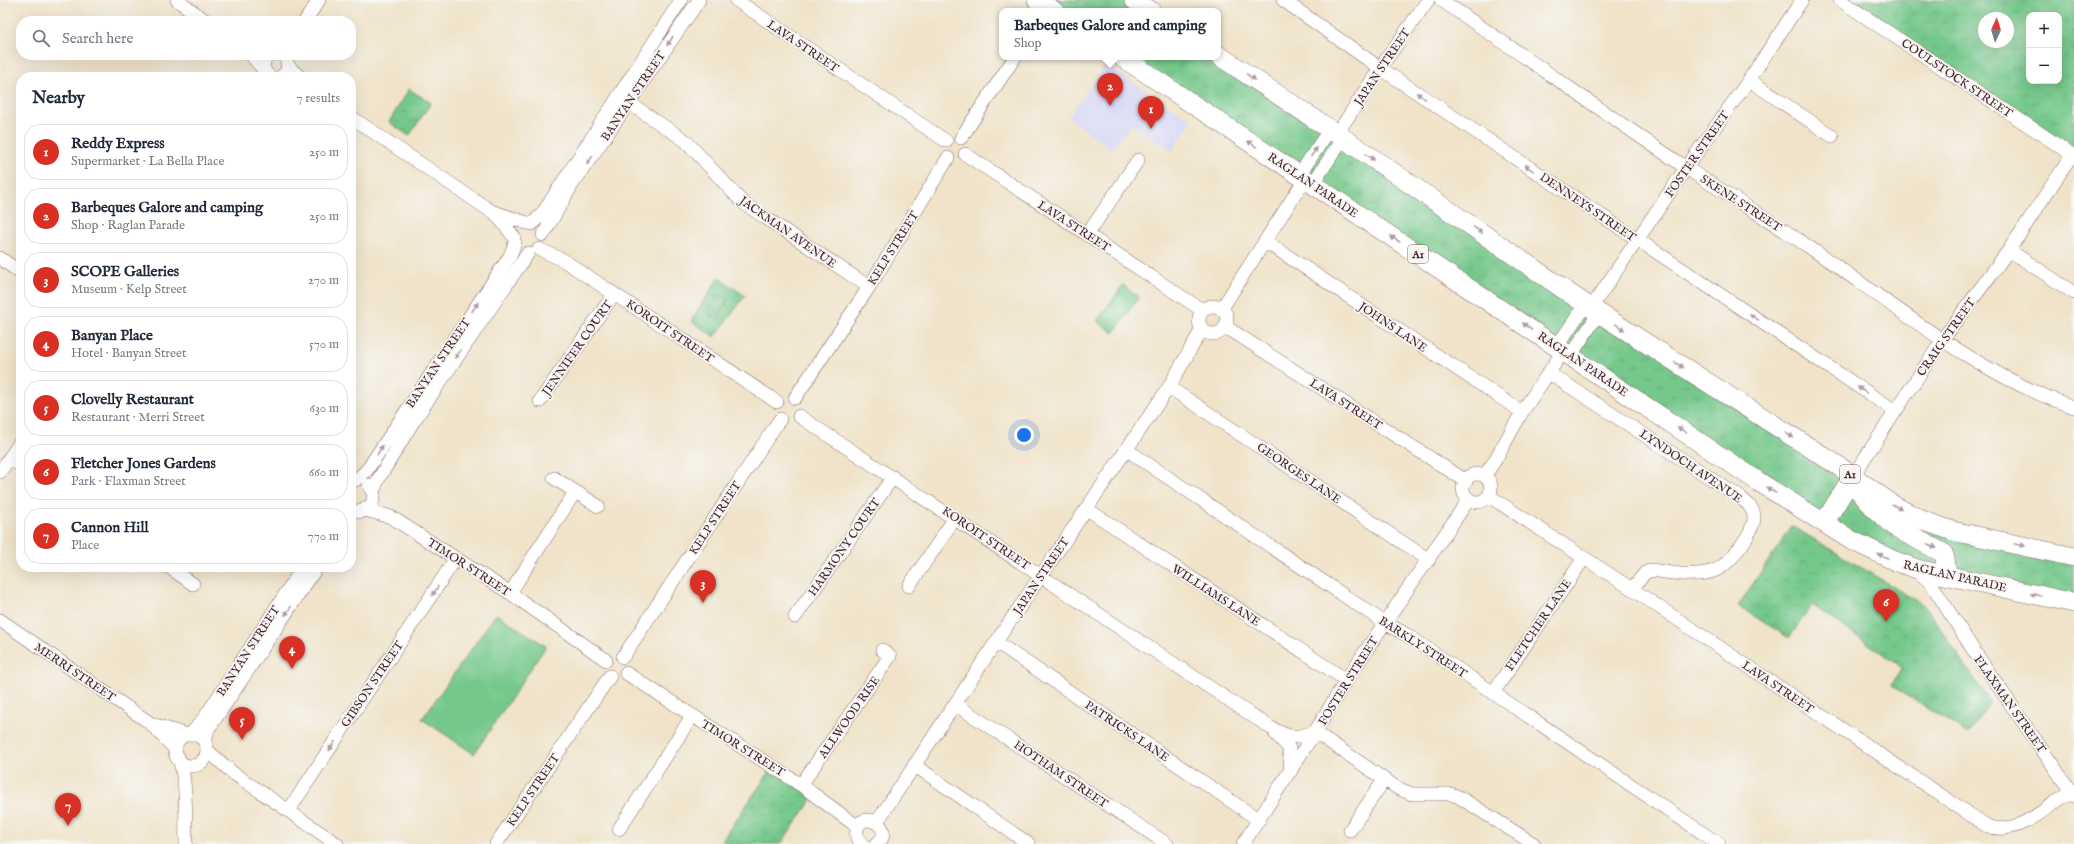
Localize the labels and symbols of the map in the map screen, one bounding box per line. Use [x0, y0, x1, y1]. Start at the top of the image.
north arrow [1978, 12, 2014, 48]
street label: LAVA STREET [764, 17, 842, 76]
street label: JAPAN STREET [1350, 26, 1415, 111]
one-way arrow [666, 36, 674, 46]
street label: COULSTOCK STREET [1898, 36, 2015, 121]
street label: BANYAN STREET [598, 48, 669, 144]
pin: 2 [1097, 73, 1123, 106]
one-way arrow [1245, 73, 1256, 81]
one-way arrow [1415, 92, 1427, 99]
pin: 1 [1138, 96, 1164, 129]
street label: FOSTER STREET [1662, 108, 1733, 200]
one-way arrow [1247, 140, 1257, 148]
one-way arrow [1310, 147, 1318, 157]
street label: RAGLAN PARADE [1265, 150, 1361, 221]
one-way arrow [1365, 153, 1376, 161]
one-way arrow [586, 155, 594, 165]
one-way arrow [1524, 164, 1535, 172]
street label: DENNEYS STREET [1537, 170, 1639, 245]
street label: SKENE STREET [1697, 172, 1784, 235]
street label: JACKMAN AVENUE [734, 192, 839, 272]
street label: LAVA STREET [1035, 197, 1113, 256]
street label: KELP STREET [865, 208, 922, 288]
one-way arrow [1472, 226, 1483, 234]
one-way arrow [1390, 235, 1400, 243]
road number: A1 [1408, 245, 1428, 263]
street label: CRAIG STREET [1914, 295, 1979, 379]
street label: KOROIT STREET [623, 296, 717, 367]
street label: JENNIFER COURT [538, 298, 617, 401]
street label: JOHNS LANE [1353, 298, 1430, 357]
one-way arrow [471, 302, 479, 312]
one-way arrow [1748, 314, 1760, 321]
street label: BANYAN STREET [403, 315, 474, 411]
one-way arrow [1522, 322, 1532, 330]
one-way arrow [1615, 323, 1625, 331]
street label: RAGLAN PARADE [1535, 329, 1631, 400]
one-way arrow [454, 349, 462, 359]
one-way arrow [1674, 361, 1684, 369]
street label: LAVA STREET [1307, 375, 1385, 434]
one-way arrow [1857, 386, 1867, 394]
your location [1014, 425, 1034, 445]
street label: LYNDOCH AVENUE [1637, 426, 1745, 506]
one-way arrow [1676, 426, 1687, 433]
one-way arrow [1783, 431, 1795, 438]
street label: GEORGES LANE [1254, 440, 1344, 507]
one-way arrow [376, 445, 384, 456]
road number: A1 [1840, 465, 1860, 483]
street label: KELP STREET [686, 479, 745, 558]
one-way arrow [1766, 486, 1777, 493]
street label: HARMONY COURT [805, 495, 884, 599]
street label: KOROIT STREET [939, 503, 1033, 574]
one-way arrow [1892, 503, 1902, 511]
street label: TIMOR STREET [424, 535, 513, 600]
street label: JAPAN STREET [1009, 535, 1074, 620]
one-way arrow [1926, 543, 1937, 549]
one-way arrow [2014, 543, 2026, 549]
one-way arrow [1877, 553, 1889, 559]
street label: RAGLAN PARADE [1902, 557, 2008, 596]
street label: WILLIAMS LANE [1169, 561, 1263, 630]
pin: 3 [690, 570, 716, 603]
street label: FLETCHER LANE [1502, 577, 1575, 674]
one-way arrow [431, 585, 438, 597]
pin: 6 [1873, 589, 1899, 622]
one-way arrow [2030, 591, 2042, 597]
street label: BANYAN STREET [214, 603, 283, 699]
one-way arrow [284, 606, 292, 616]
street label: BARKLY STREET [1376, 613, 1470, 682]
street label: FOSTER STREET [1315, 634, 1382, 728]
pin: 4 [279, 636, 305, 669]
street label: GIBSON STREET [338, 638, 407, 730]
street label: MERRI STREET [31, 640, 118, 705]
street label: FLAXMAN STREET [1970, 653, 2049, 756]
street label: LAVA STREET [1739, 658, 1817, 717]
street label: ALLWOOD RISE [815, 673, 883, 762]
street label: PATRICKS LANE [1082, 698, 1172, 765]
pin: 5 [229, 707, 255, 740]
street label: TIMOR STREET [698, 717, 788, 780]
street label: HOTHAM STREET [1011, 737, 1111, 812]
one-way arrow [328, 740, 336, 751]
street label: KELP STREET [504, 751, 563, 829]
pin: 7 [55, 793, 81, 826]

